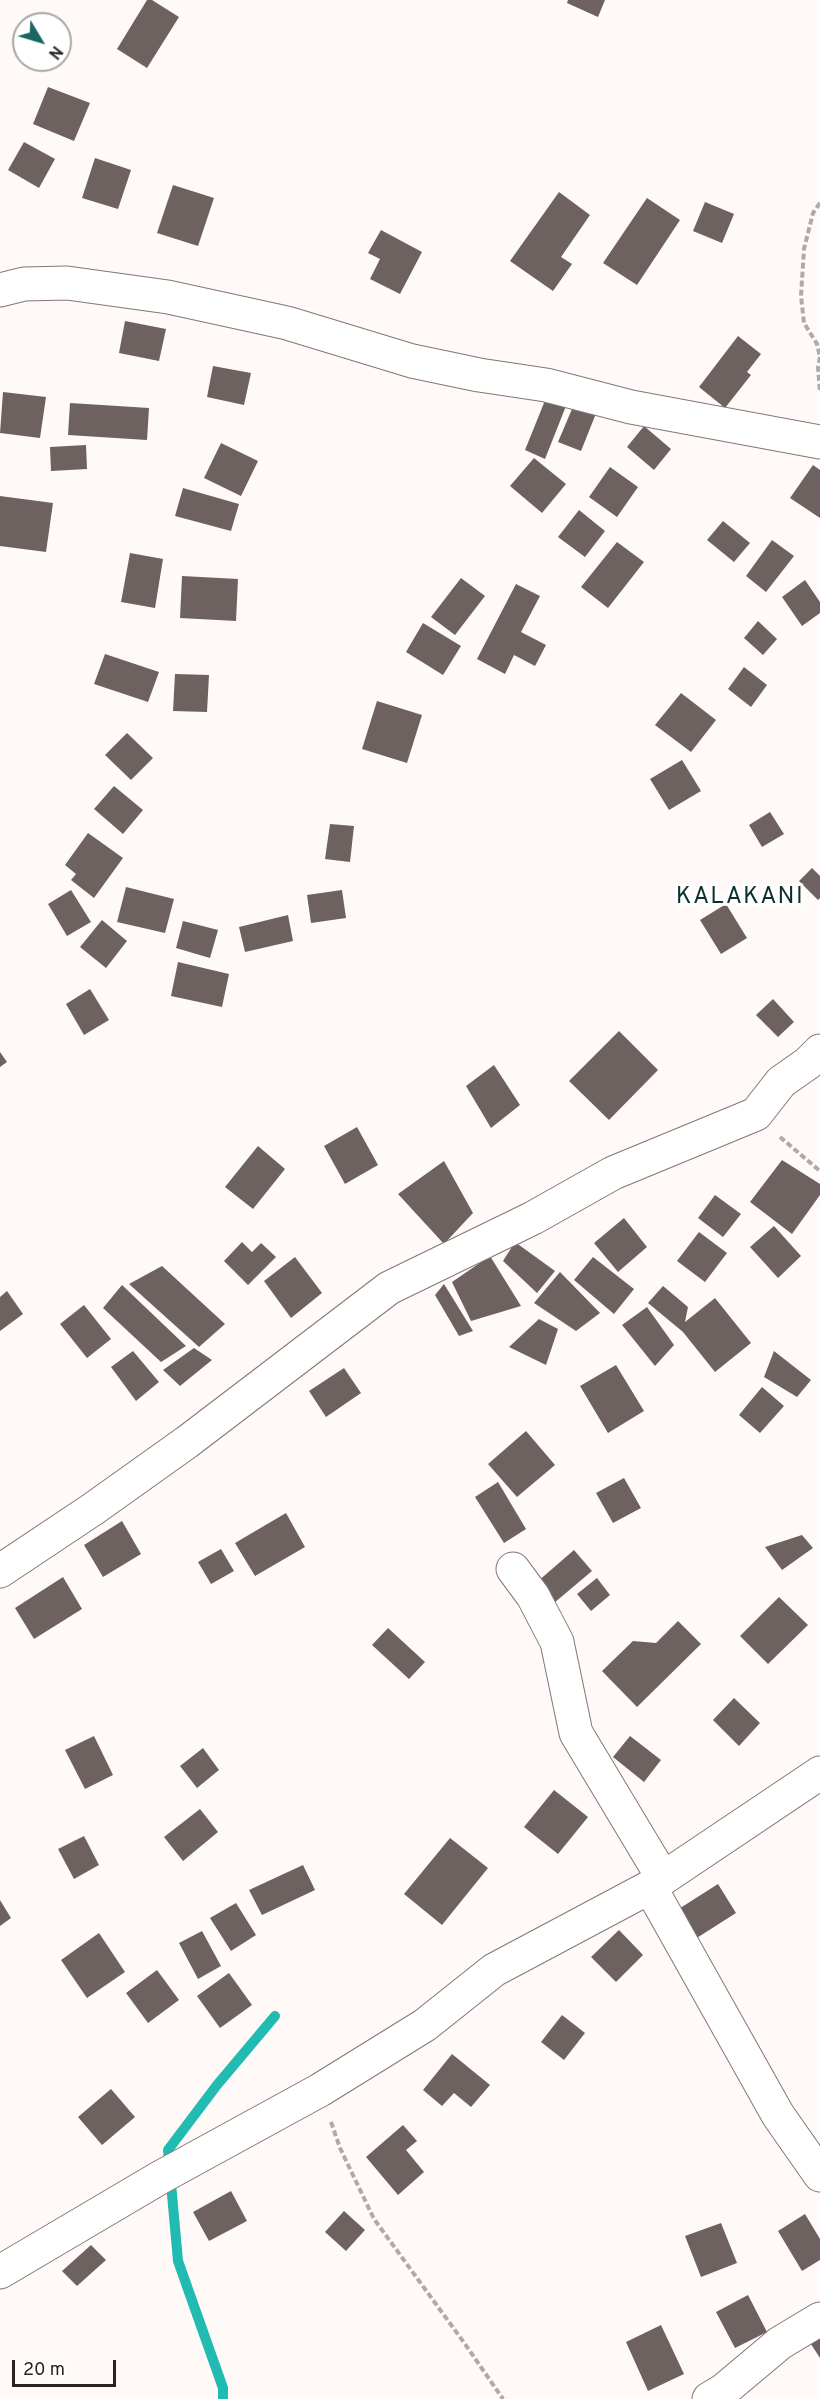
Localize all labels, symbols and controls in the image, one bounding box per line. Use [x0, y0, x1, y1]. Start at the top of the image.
north arrow [12, 12, 72, 72]
text: N [43, 41, 66, 63]
district label: KALAKANI [676, 884, 804, 912]
scale bar [15, 2348, 118, 2386]
text: 20 m [23, 2359, 65, 2382]

